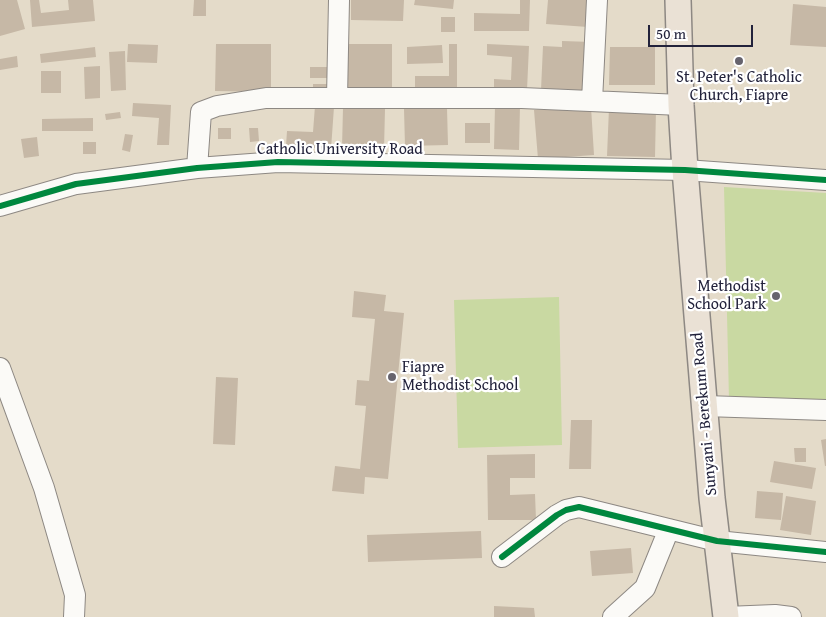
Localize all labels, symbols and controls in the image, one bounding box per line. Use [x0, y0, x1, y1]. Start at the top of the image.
scale bar [651, 15, 756, 47]
text: 50 m [656, 23, 686, 44]
marker: St. Peter's Catholic Church, Fiapre [733, 55, 745, 67]
place label: St. Peter's Catholic Church, Fiapre [676, 68, 802, 106]
street label: Catholic University Road [257, 140, 423, 160]
place label: Methodist School Park [687, 277, 766, 315]
marker: Methodist School Park [770, 290, 782, 302]
street label: Sunyani - Berekum Road [688, 331, 722, 497]
place label: Fiapre Methodist School [402, 358, 518, 396]
marker: Fiapre Methodist School [386, 371, 398, 383]

